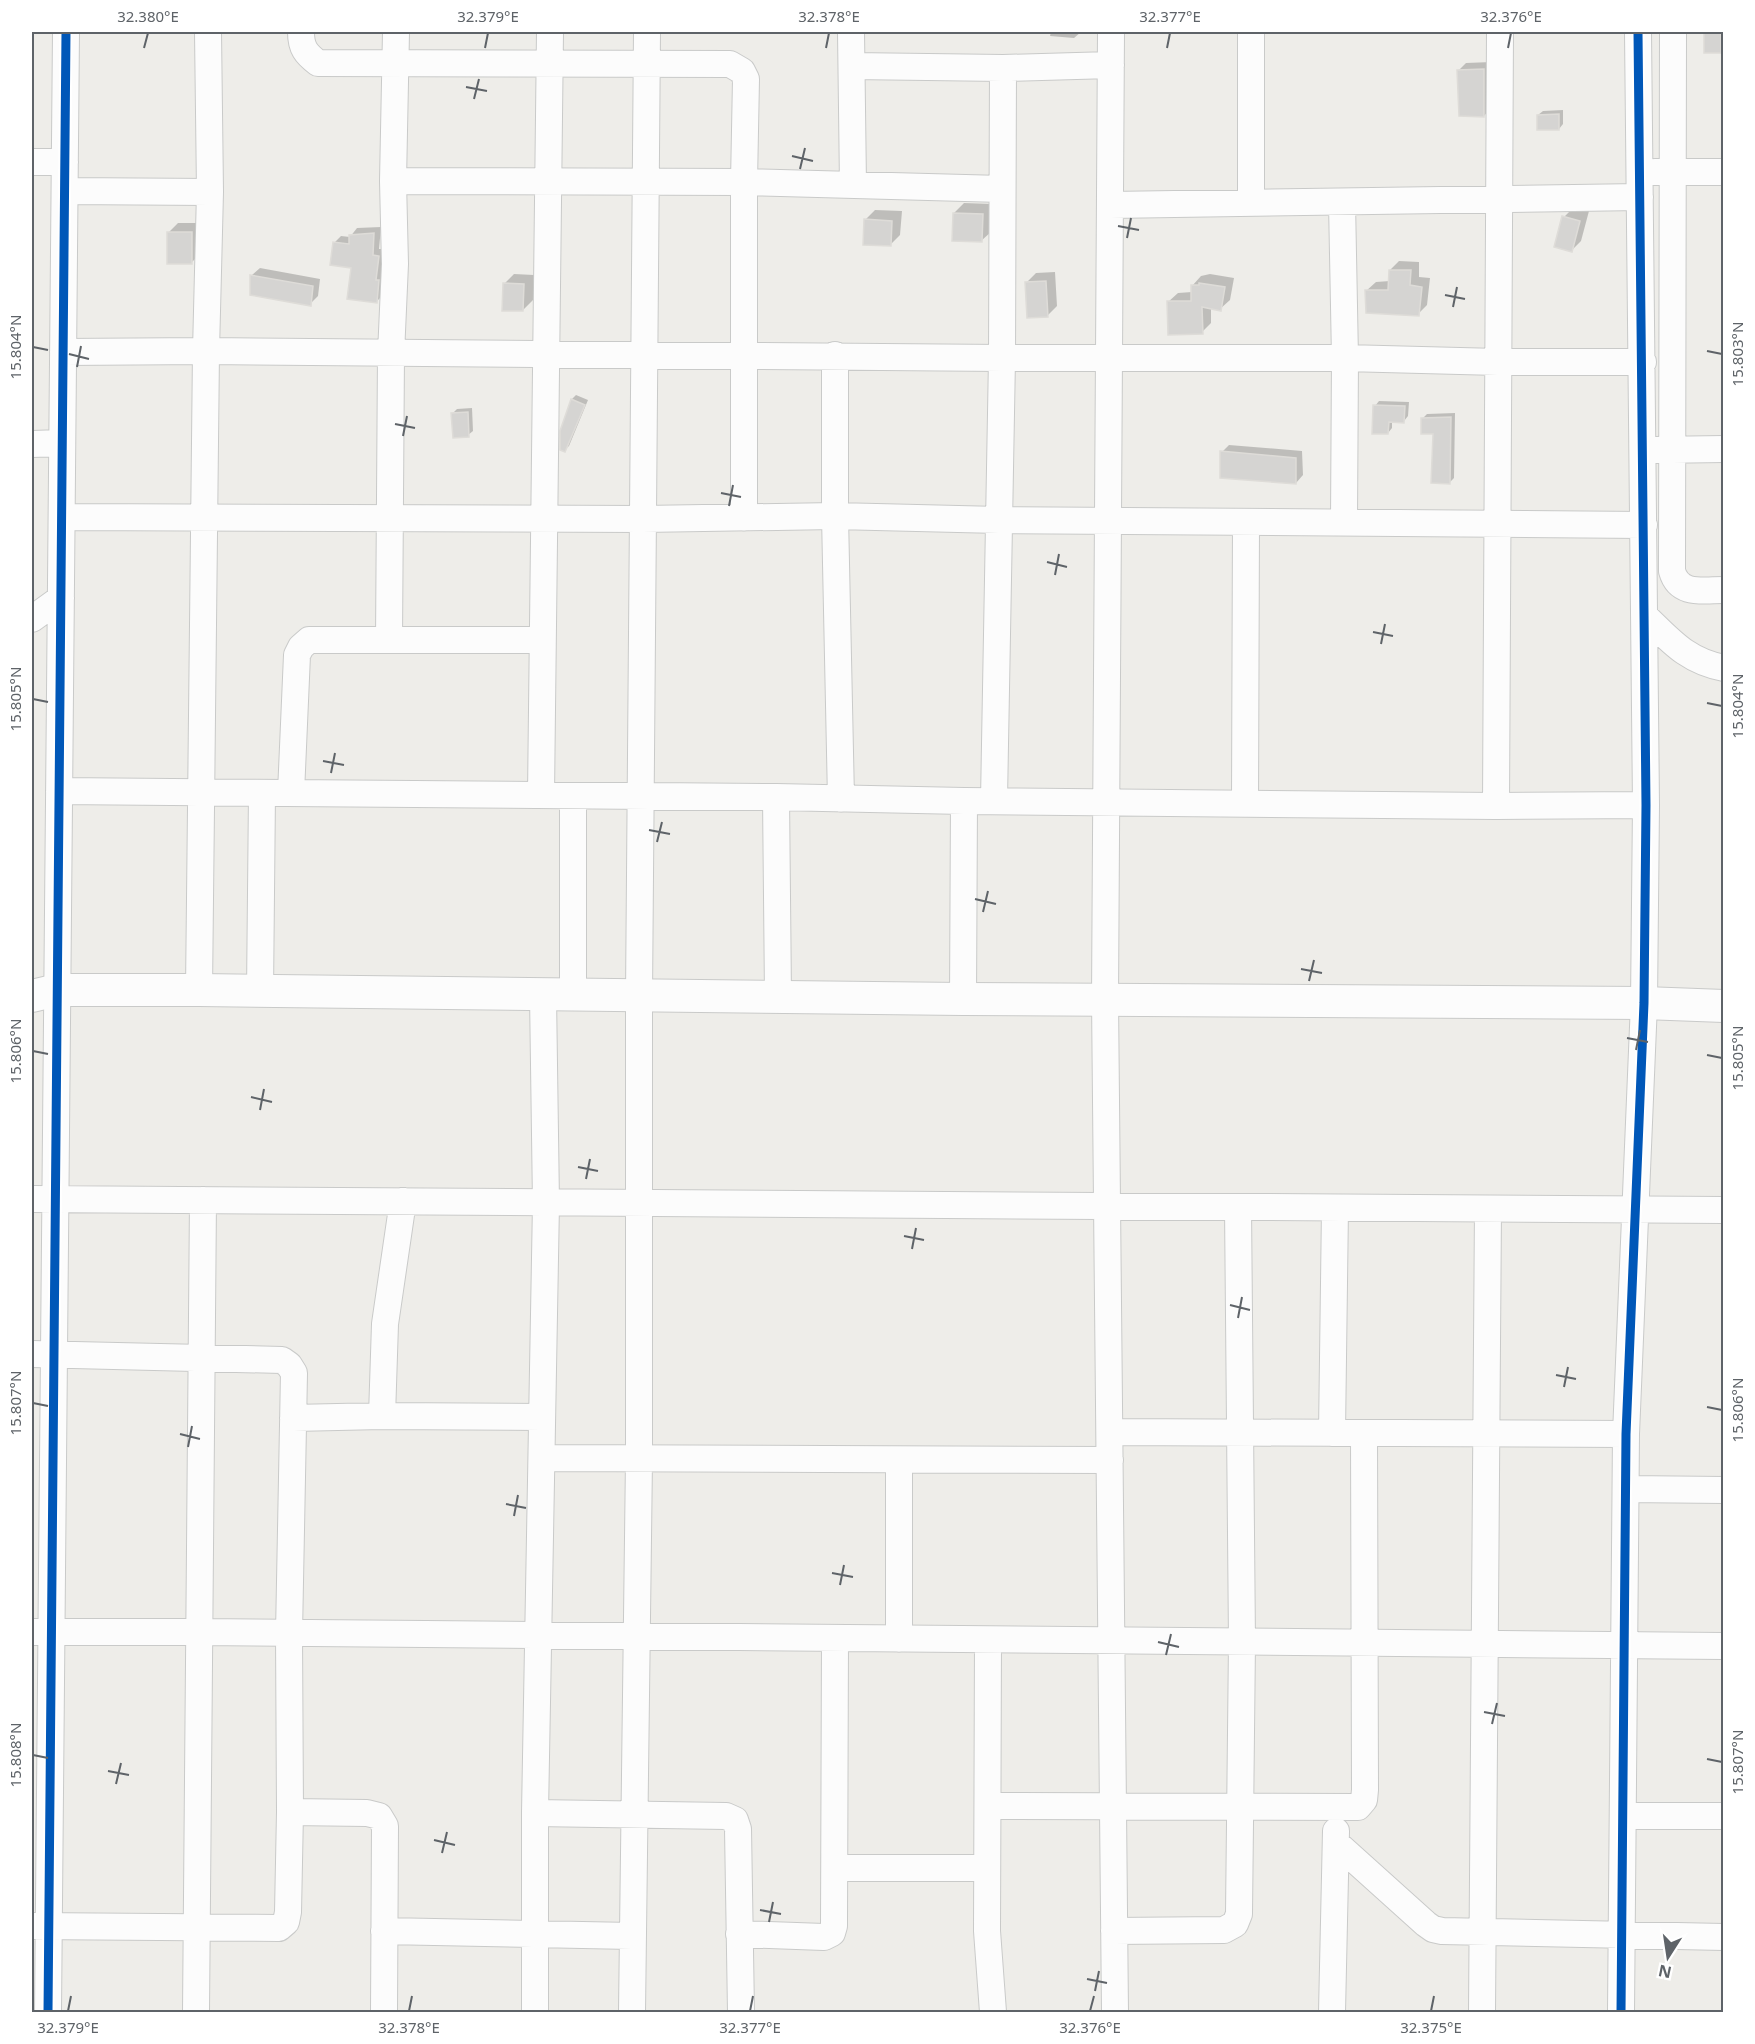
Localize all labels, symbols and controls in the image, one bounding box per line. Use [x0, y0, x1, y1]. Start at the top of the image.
text: 32.380°E [117, 6, 179, 26]
text: 32.379°E [457, 6, 519, 26]
text: 32.378°E [798, 6, 860, 26]
text: 32.377°E [1139, 6, 1201, 26]
text: 32.376°E [1480, 6, 1542, 26]
text: 15.804°N [5, 315, 25, 379]
text: 15.803°N [1727, 322, 1747, 386]
text: 15.805°N [5, 667, 25, 731]
text: 15.804°N [1727, 674, 1747, 738]
text: 15.806°N [5, 1019, 25, 1083]
text: 15.805°N [1727, 1026, 1747, 1090]
text: 15.807°N [5, 1371, 25, 1435]
text: 15.806°N [1727, 1378, 1747, 1442]
text: 15.808°N [5, 1723, 25, 1787]
text: 15.807°N [1727, 1730, 1747, 1794]
north arrow [1638, 1927, 1698, 1987]
text: N [1656, 1960, 1674, 1984]
text: 32.379°E [37, 2017, 99, 2037]
text: 32.378°E [378, 2017, 440, 2037]
text: 32.377°E [719, 2017, 781, 2037]
text: 32.376°E [1059, 2017, 1121, 2037]
text: 32.375°E [1400, 2017, 1462, 2037]

